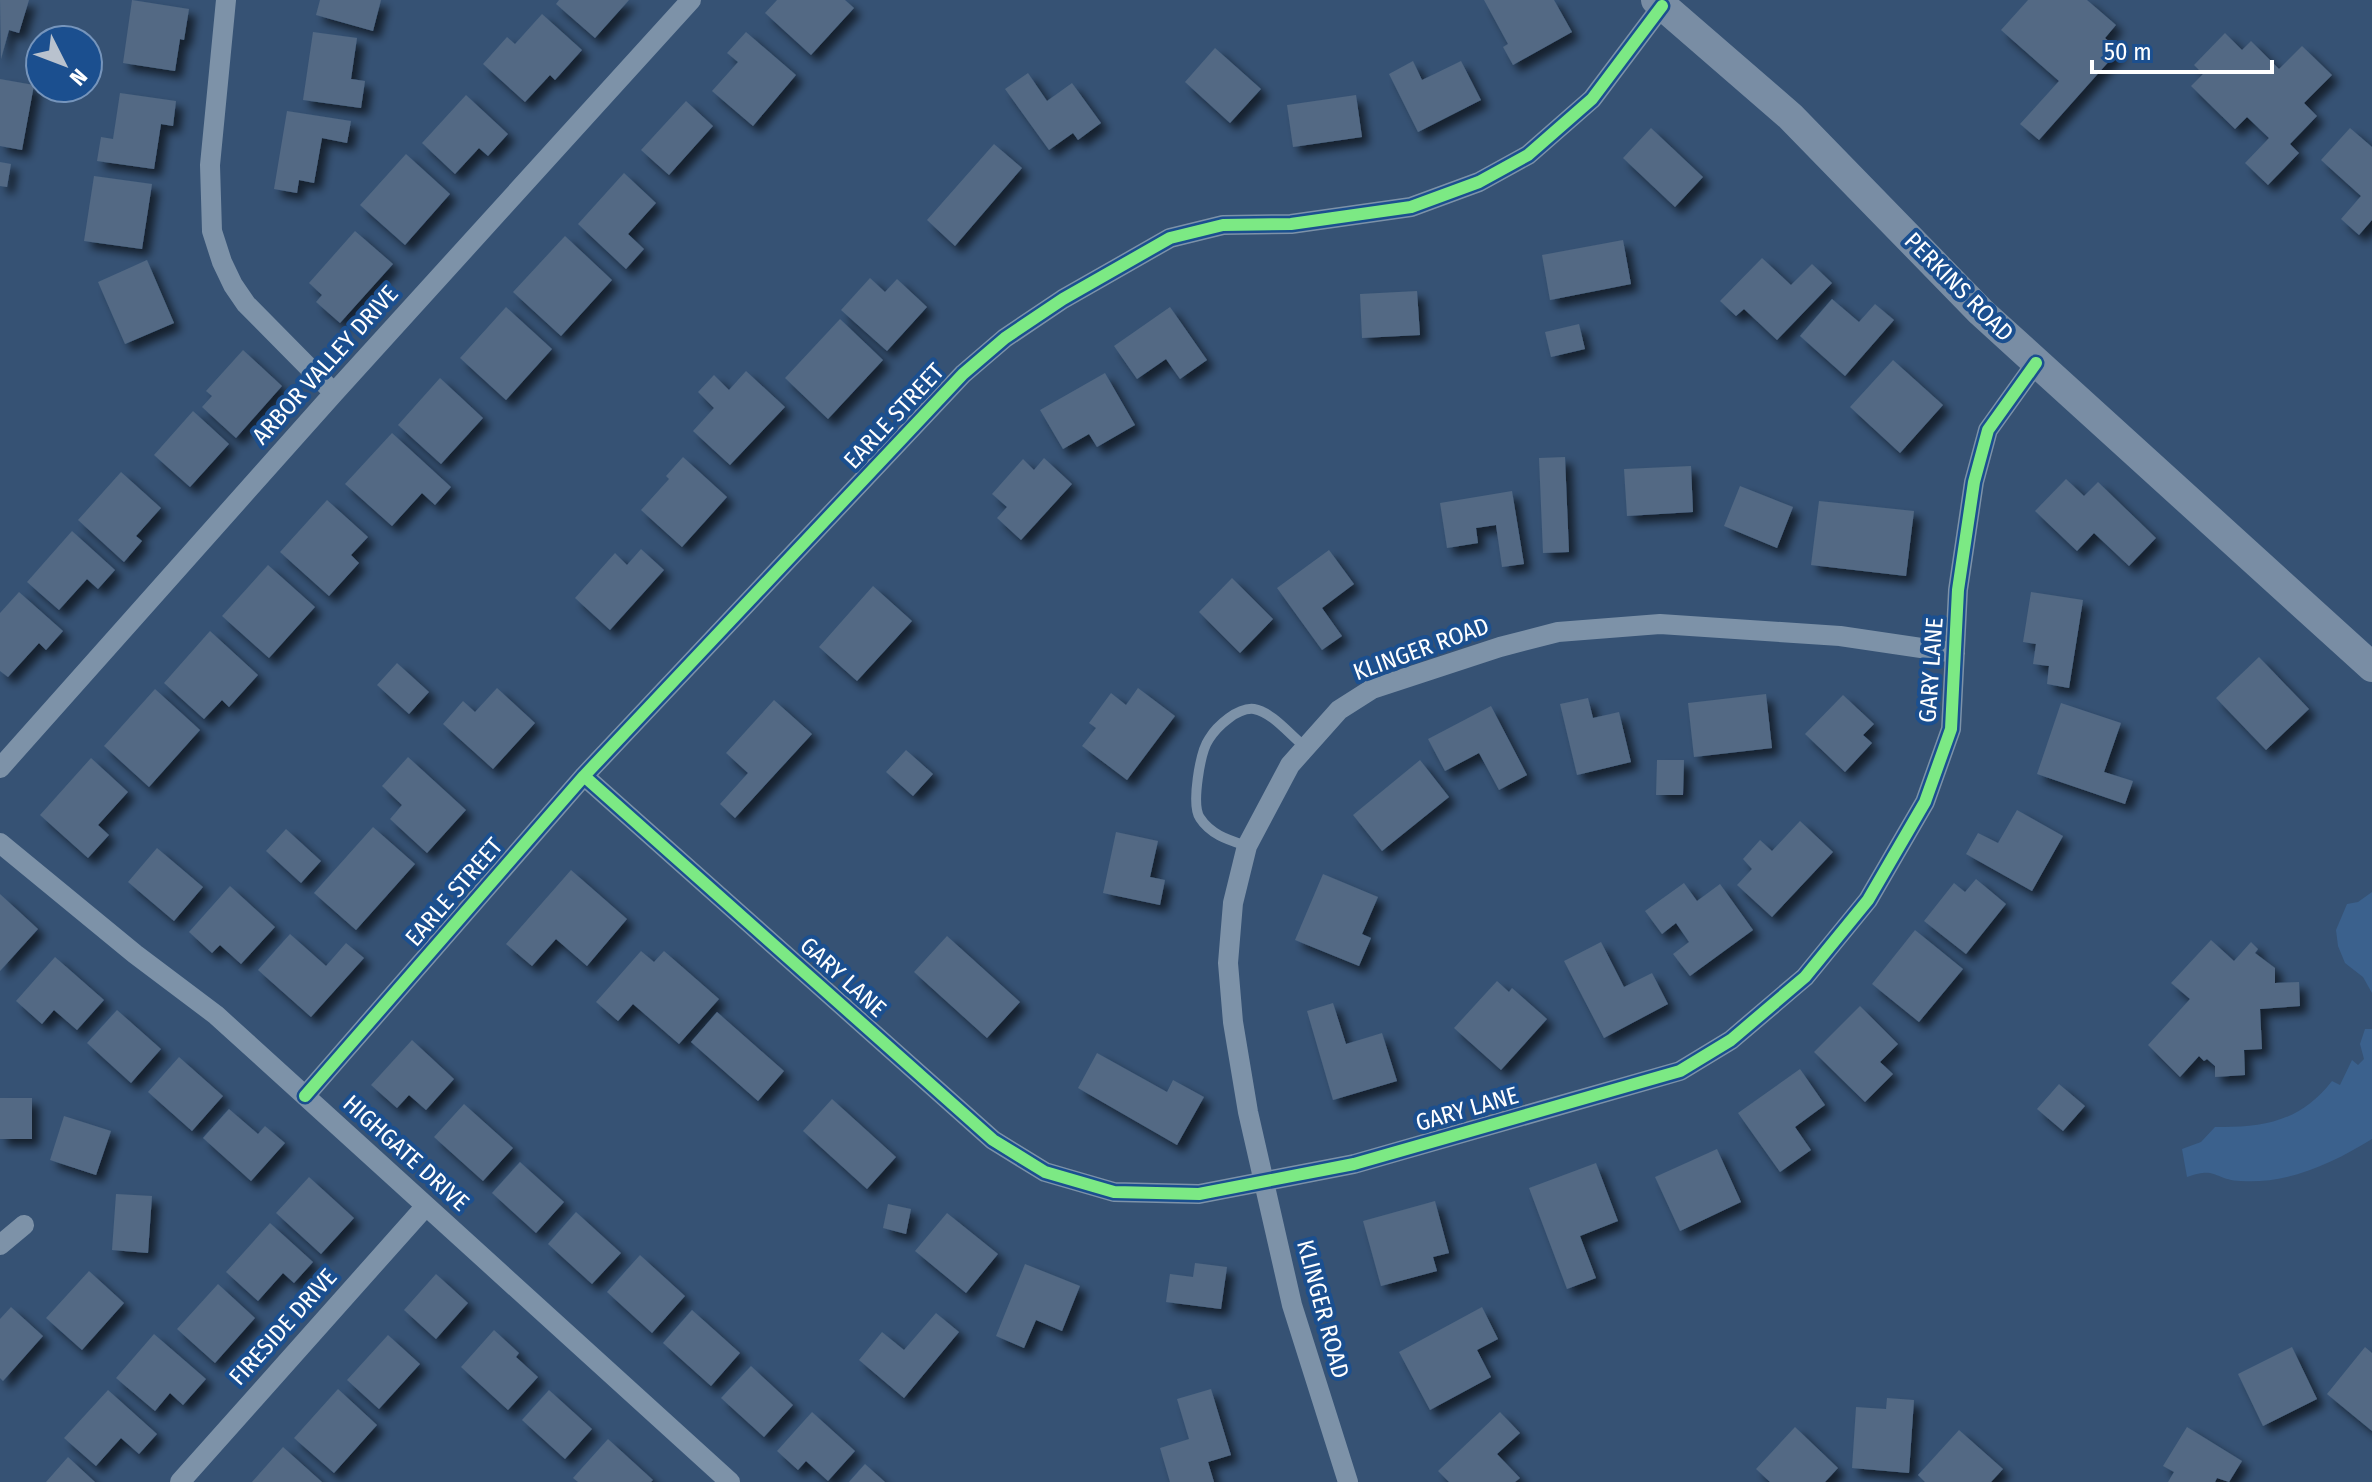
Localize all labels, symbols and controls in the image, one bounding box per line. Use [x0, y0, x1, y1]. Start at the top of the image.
north arrow [24, 24, 104, 104]
scale bar [2092, 24, 2272, 74]
text: 50 m [2104, 38, 2152, 66]
text: N [64, 63, 93, 91]
street label: PERKINS ROAD [1899, 227, 2019, 347]
street label: ARBOR VALLEY DRIVE [246, 280, 404, 450]
street label: EARLE STREET [838, 358, 950, 474]
street label: KLINGER ROAD [1349, 612, 1493, 686]
street label: GARY LANE [1913, 616, 1949, 724]
street label: EARLE STREET [400, 832, 508, 952]
street label: GARY LANE [794, 931, 892, 1023]
street label: GARY LANE [1412, 1081, 1522, 1137]
street label: HIGHGATE DRIVE [338, 1089, 474, 1217]
street label: KLINGER ROAD [1291, 1237, 1355, 1381]
street label: FIRESIDE DRIVE [224, 1263, 342, 1391]

